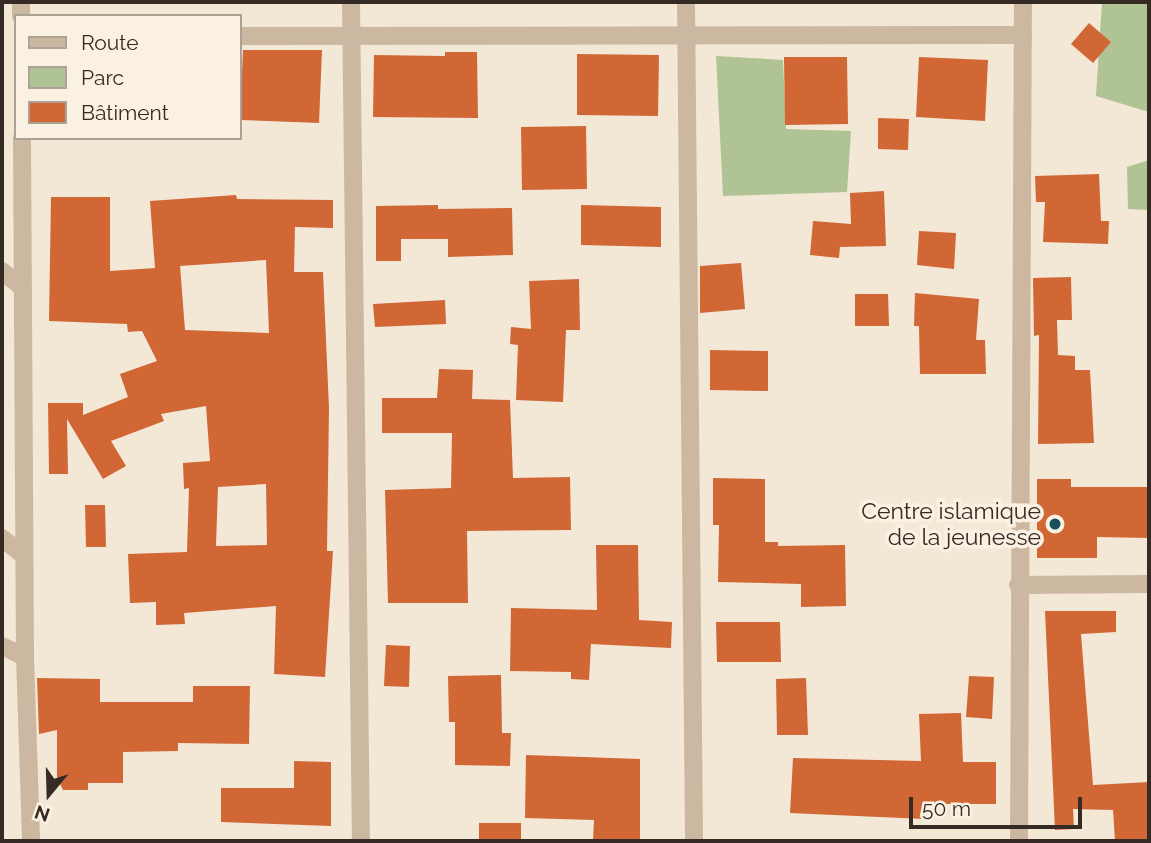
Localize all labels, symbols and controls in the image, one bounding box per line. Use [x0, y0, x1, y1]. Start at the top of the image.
legend [14, 14, 242, 140]
text: Route [81, 30, 139, 55]
text: Parc [81, 65, 124, 90]
text: Bâtiment [81, 100, 169, 125]
place label: Centre islamique de la jeunesse [861, 497, 1041, 551]
marker: Centre islamique de la jeunesse [1047, 516, 1063, 532]
north arrow [14, 759, 84, 829]
scale bar [913, 784, 1086, 828]
text: 50 m [922, 796, 971, 821]
text: N [32, 801, 53, 827]

